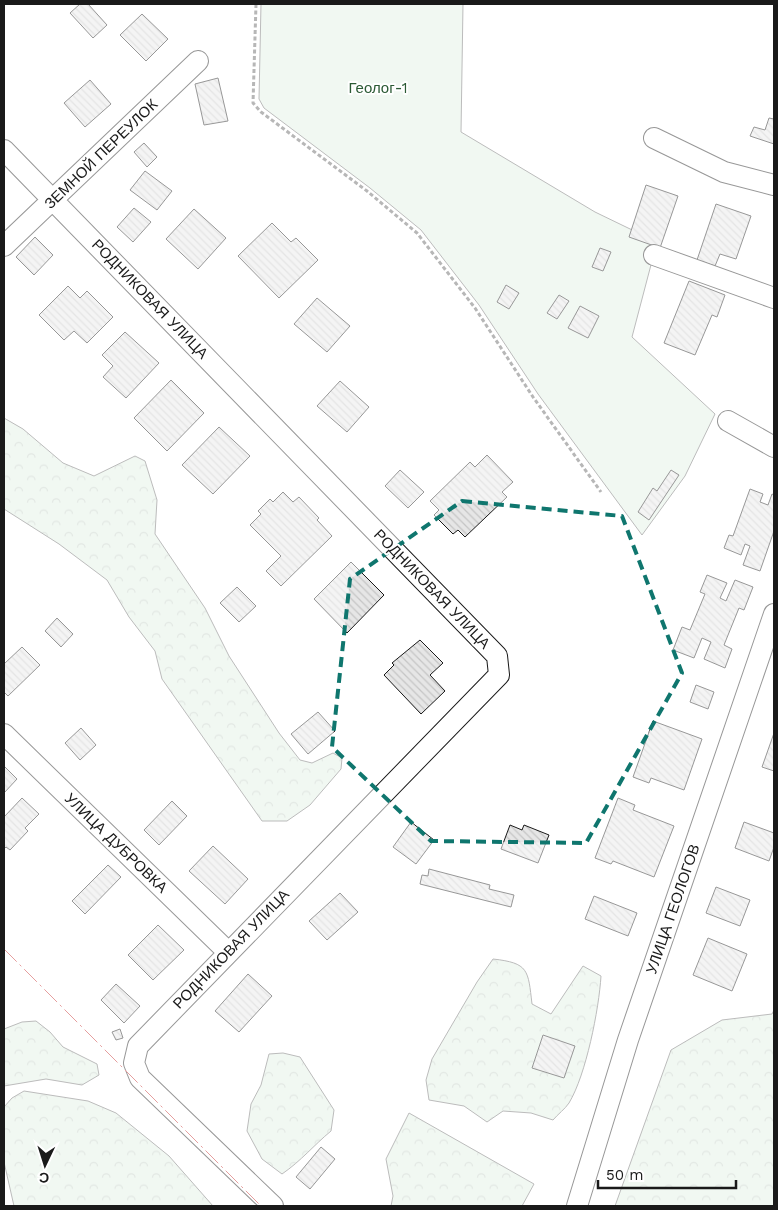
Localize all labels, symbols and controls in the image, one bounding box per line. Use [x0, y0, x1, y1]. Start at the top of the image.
park label: Геолог-1 [348, 79, 408, 97]
street label: ЗЕМНОЙ ПЕРЕУЛОК [41, 95, 161, 213]
street label: РОДНИКОВАЯ УЛИЦА [88, 235, 212, 363]
street label: РОДНИКОВАЯ УЛИЦА [370, 525, 494, 653]
street label: УЛИЦА ДУБРОВКА [61, 789, 171, 897]
street label: УЛИЦА ГЕОЛОГОВ [642, 842, 704, 976]
street label: РОДНИКОВАЯ УЛИЦА [169, 885, 293, 1013]
north arrow [20, 1140, 70, 1190]
scale bar [598, 1158, 736, 1190]
text: 50 m [606, 1166, 643, 1184]
text: С [38, 1170, 50, 1186]

